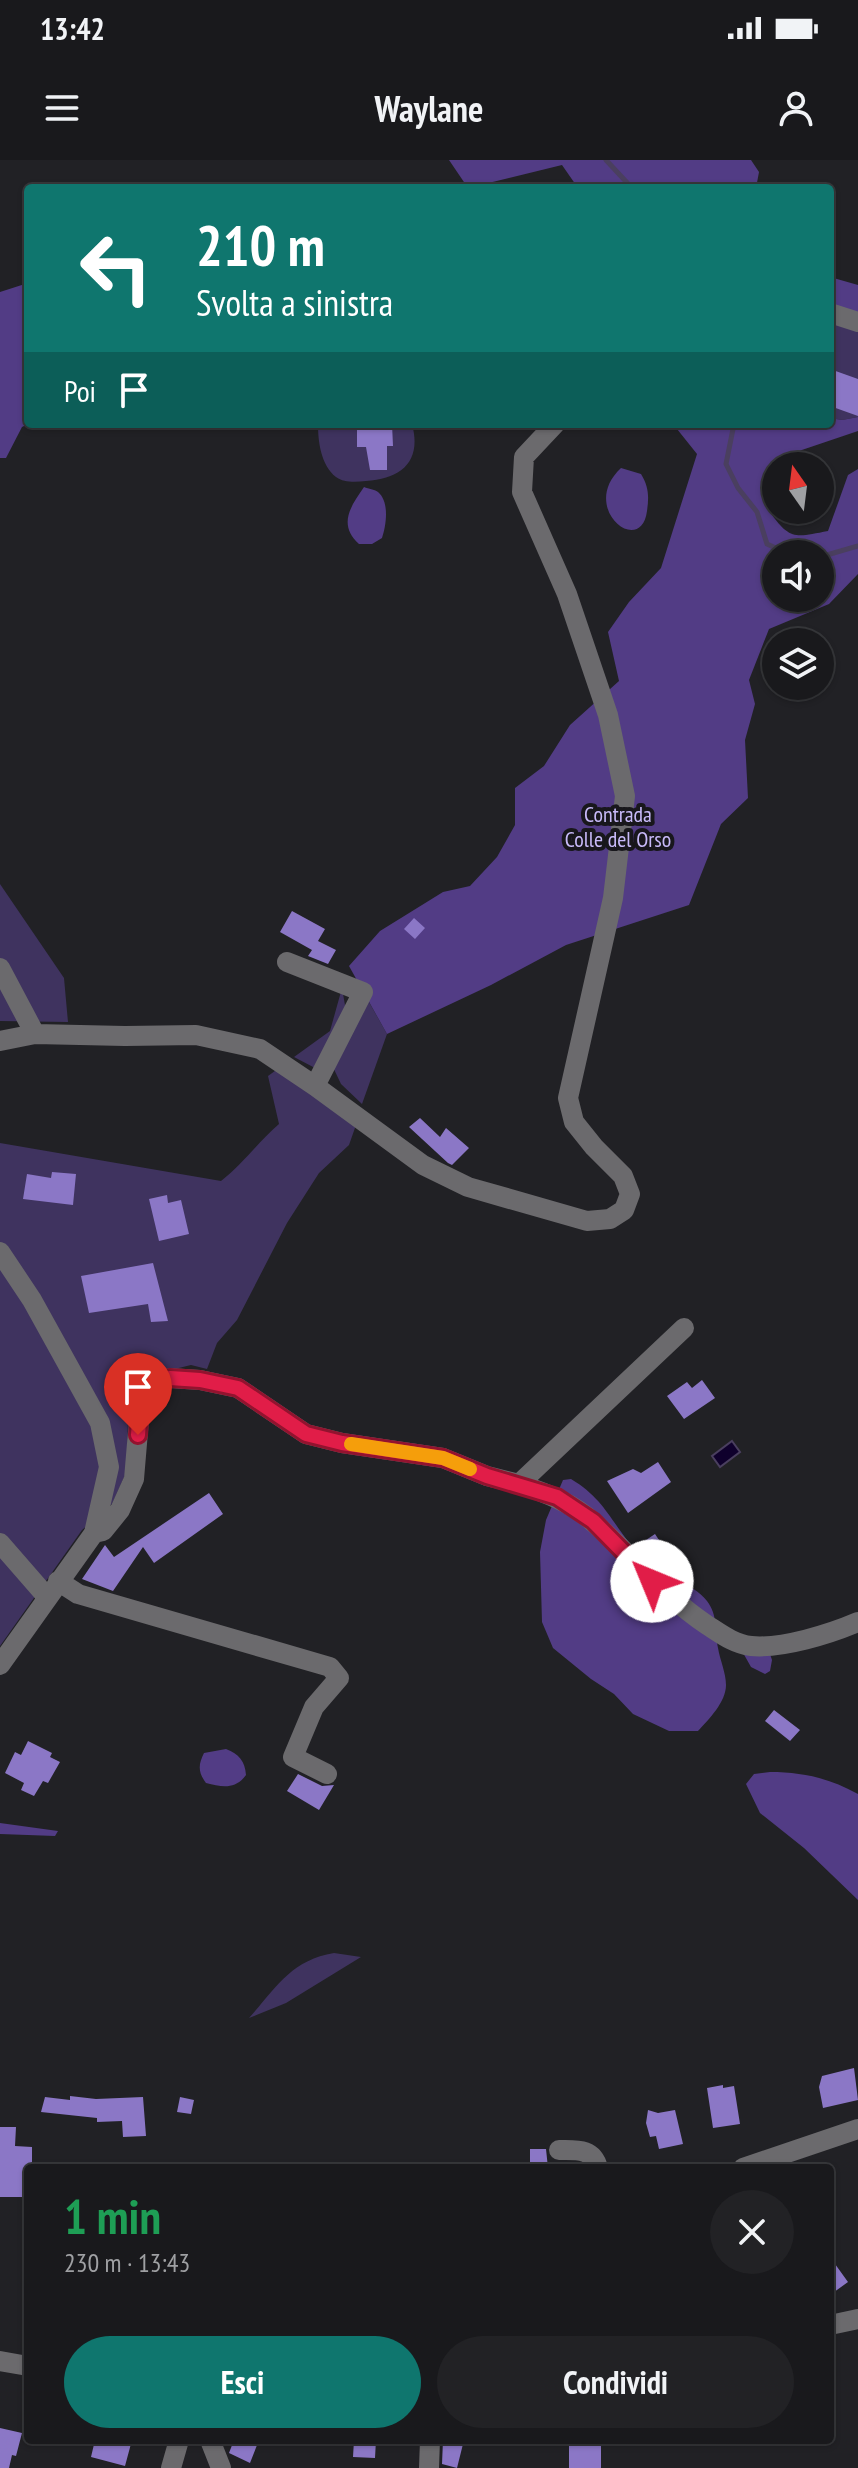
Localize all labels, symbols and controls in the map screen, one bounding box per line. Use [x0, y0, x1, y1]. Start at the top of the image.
text: 13:42 [40, 9, 105, 48]
text: Waylane [375, 85, 483, 132]
icon: menu [40, 86, 84, 130]
icon: person [774, 86, 818, 130]
text: 210 m [196, 209, 325, 281]
icon: left [64, 216, 168, 320]
text: Svolta a sinistra [196, 279, 393, 326]
icon: arrive [112, 368, 156, 412]
text: Poi [64, 371, 96, 410]
north arrow [762, 452, 834, 524]
map controls [762, 452, 834, 700]
button: sound [762, 540, 834, 612]
button: layers [762, 628, 834, 700]
park label: Contrada Colle del Orso [565, 800, 671, 853]
pin [104, 1353, 172, 1435]
icon: arrive [116, 1365, 160, 1409]
position arrow [610, 1539, 694, 1623]
text: 1 min [64, 2185, 161, 2247]
button: close [710, 2190, 794, 2274]
text: 230 m · 13:43 [64, 2246, 190, 2279]
button: Esci [64, 2336, 421, 2428]
button: Condividi [437, 2336, 794, 2428]

